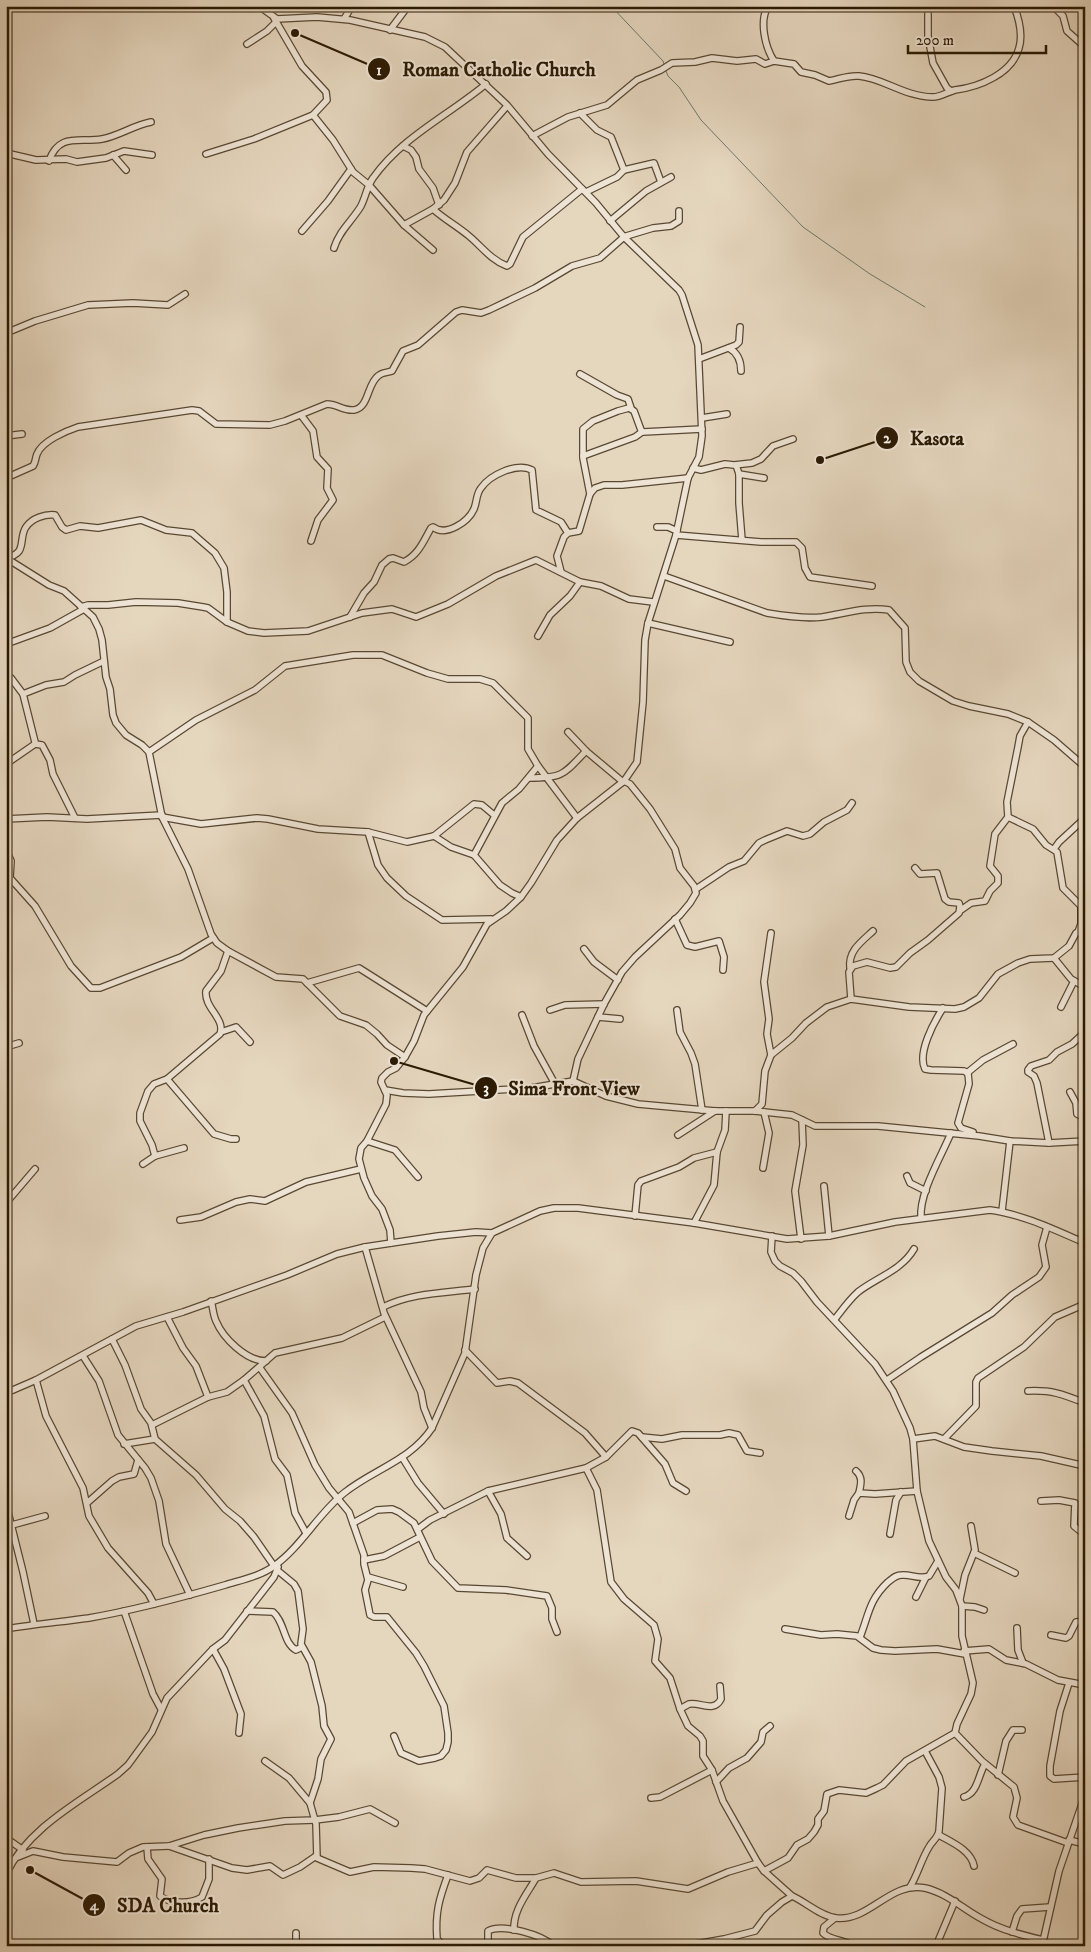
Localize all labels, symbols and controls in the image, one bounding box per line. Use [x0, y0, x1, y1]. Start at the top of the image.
scale bar [908, 22, 1046, 54]
text: 200 m [916, 31, 954, 50]
callout: Roman Catholic Church [367, 52, 605, 87]
text: Roman Catholic Church [402, 58, 596, 83]
text: 1 [376, 61, 382, 80]
callout: Kasota [875, 421, 974, 456]
text: Kasota [910, 427, 964, 452]
text: 2 [883, 429, 891, 448]
callout: Sima Front View [473, 1071, 650, 1106]
text: Sima Front View [508, 1077, 640, 1102]
text: 3 [483, 1079, 489, 1098]
callout: SDA Church [82, 1887, 229, 1922]
text: SDA Church [117, 1894, 220, 1919]
text: 4 [89, 1896, 100, 1915]

